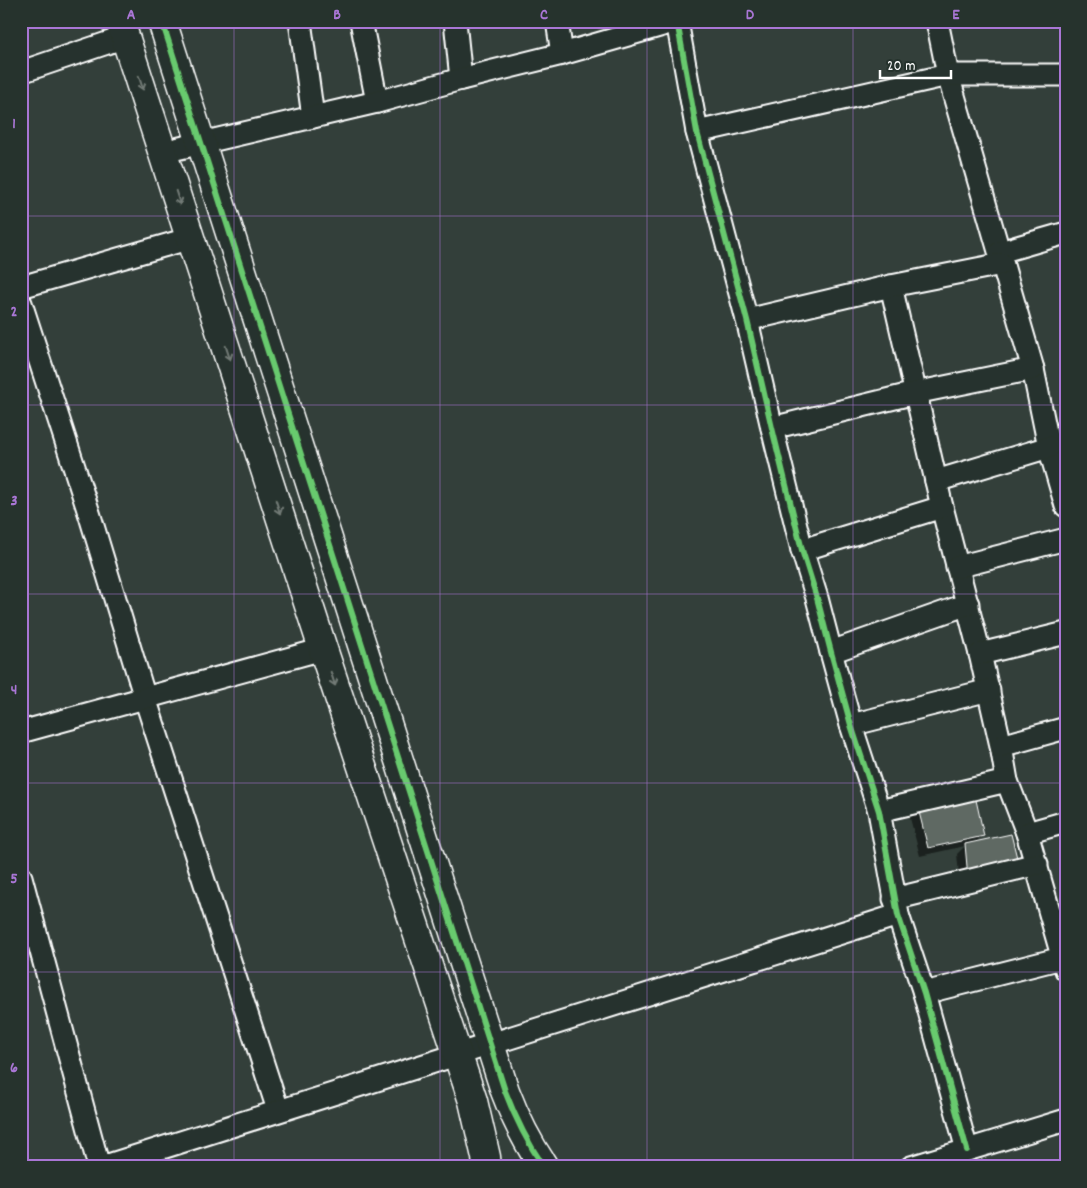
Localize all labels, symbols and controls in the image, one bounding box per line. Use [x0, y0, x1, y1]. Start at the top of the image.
text: A [127, 4, 136, 27]
text: B [333, 4, 341, 27]
text: C [540, 4, 548, 27]
text: D [746, 4, 755, 27]
text: E [952, 4, 960, 27]
scale bar [880, 48, 951, 80]
text: 20 m [887, 56, 915, 78]
one-way arrow [136, 75, 146, 91]
text: 1 [12, 113, 16, 136]
one-way arrow [174, 190, 183, 205]
text: 2 [11, 301, 18, 324]
one-way arrow [224, 344, 233, 360]
text: 3 [10, 490, 18, 513]
one-way arrow [273, 499, 283, 515]
one-way arrow [329, 670, 338, 686]
text: 4 [11, 679, 17, 702]
text: 5 [10, 868, 18, 891]
text: 6 [10, 1057, 18, 1080]

